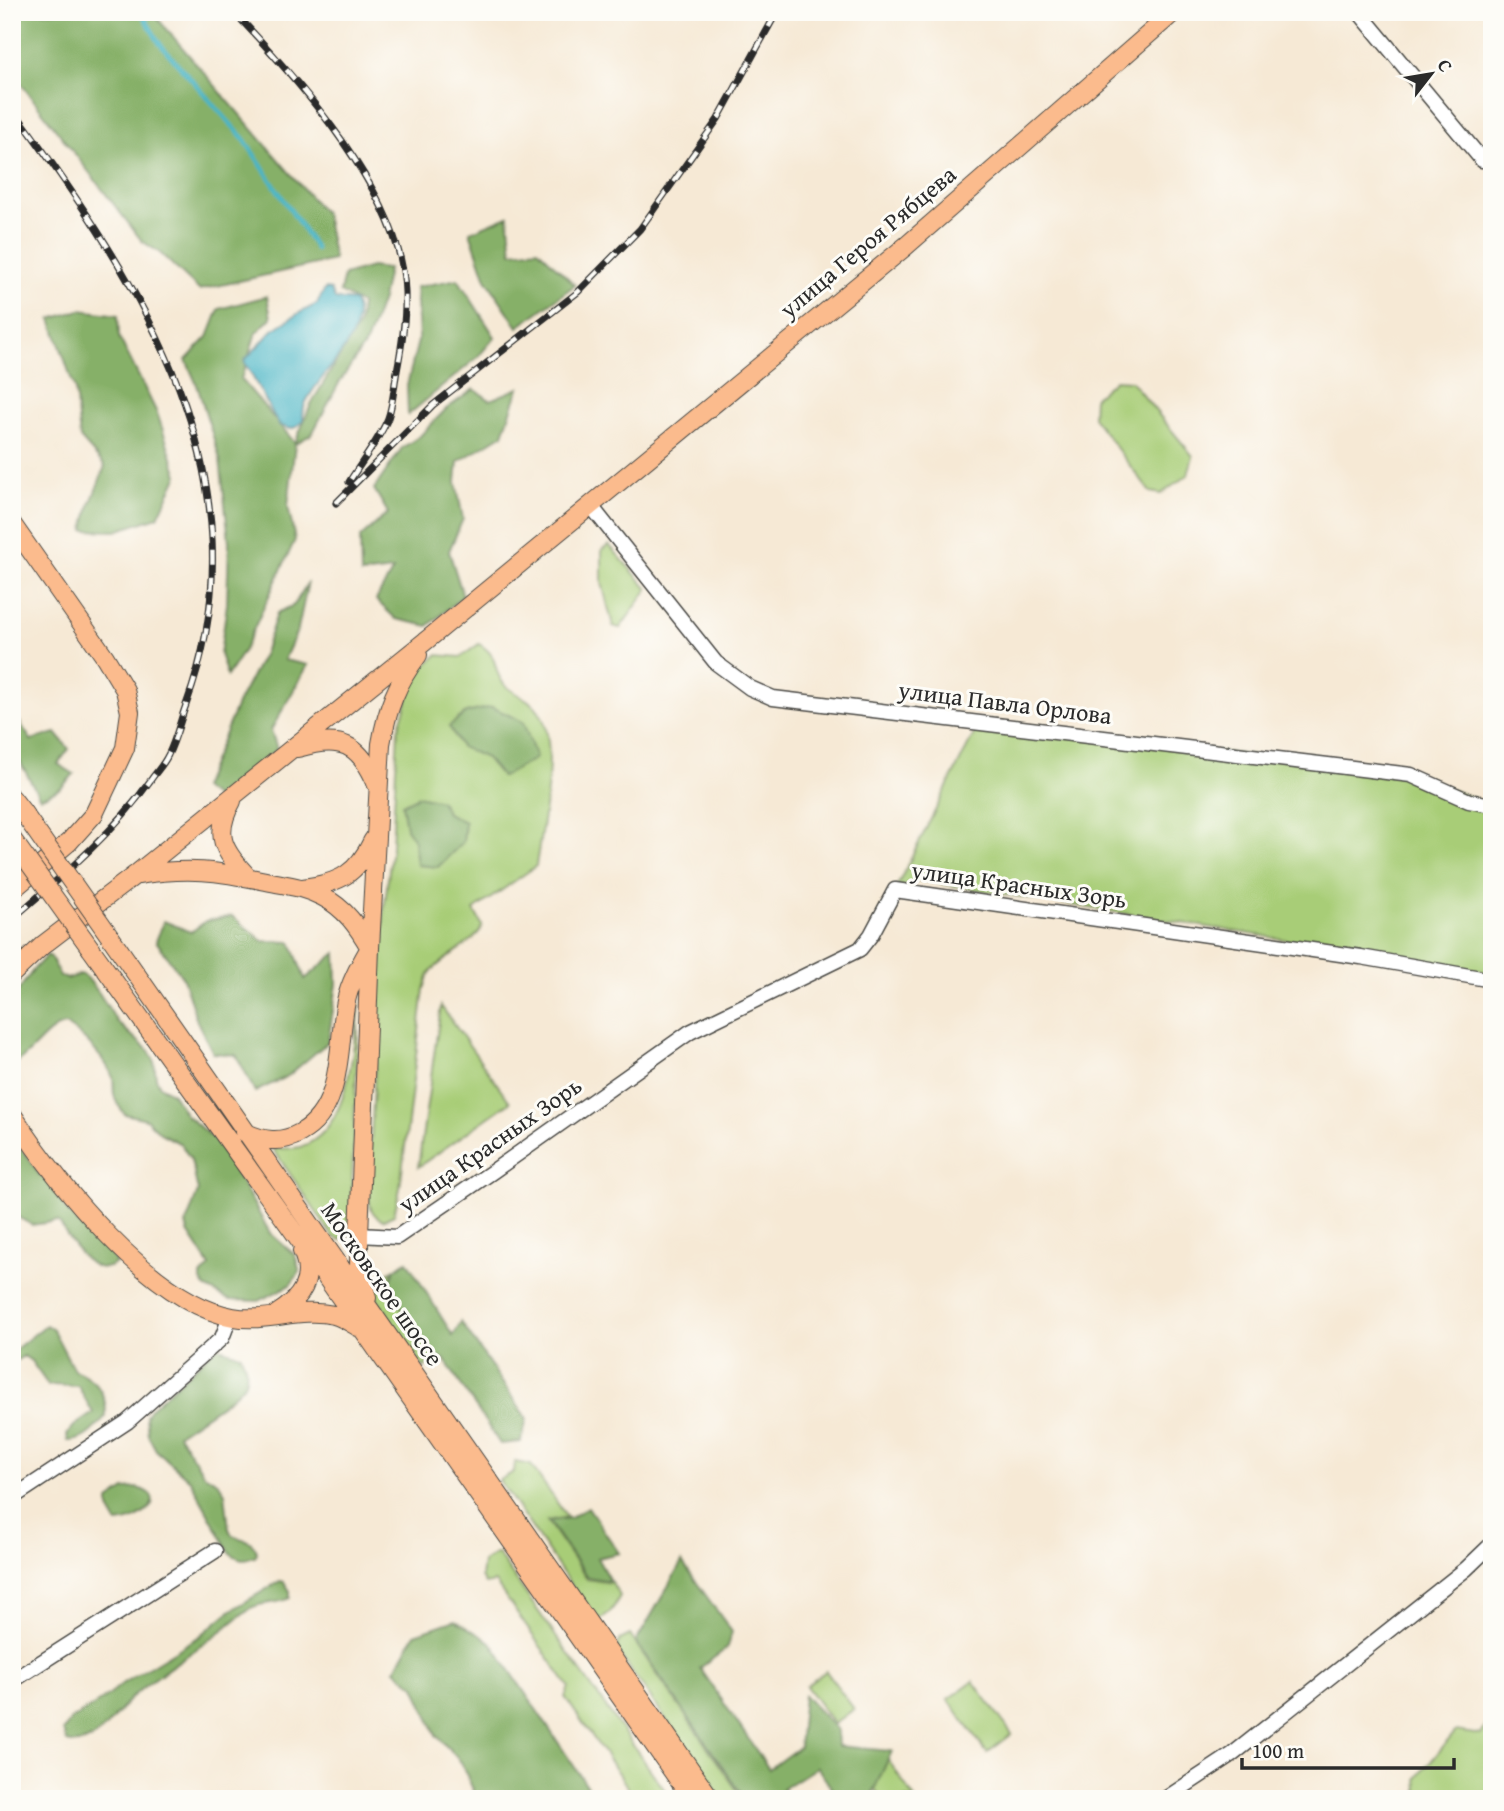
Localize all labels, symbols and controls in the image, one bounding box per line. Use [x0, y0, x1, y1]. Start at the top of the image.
north arrow [1396, 38, 1466, 108]
text: С [1431, 53, 1460, 77]
street label: улица Героя Рябцева [771, 157, 964, 327]
street label: улица Павла Орлова [895, 672, 1114, 733]
street label: улица Красных Зорь [908, 852, 1129, 917]
street label: улица Красных Зорь [390, 1068, 589, 1222]
street label: Московское шоссе [313, 1195, 452, 1373]
scale bar [1242, 1727, 1453, 1771]
text: 100 m [1252, 1735, 1304, 1766]

